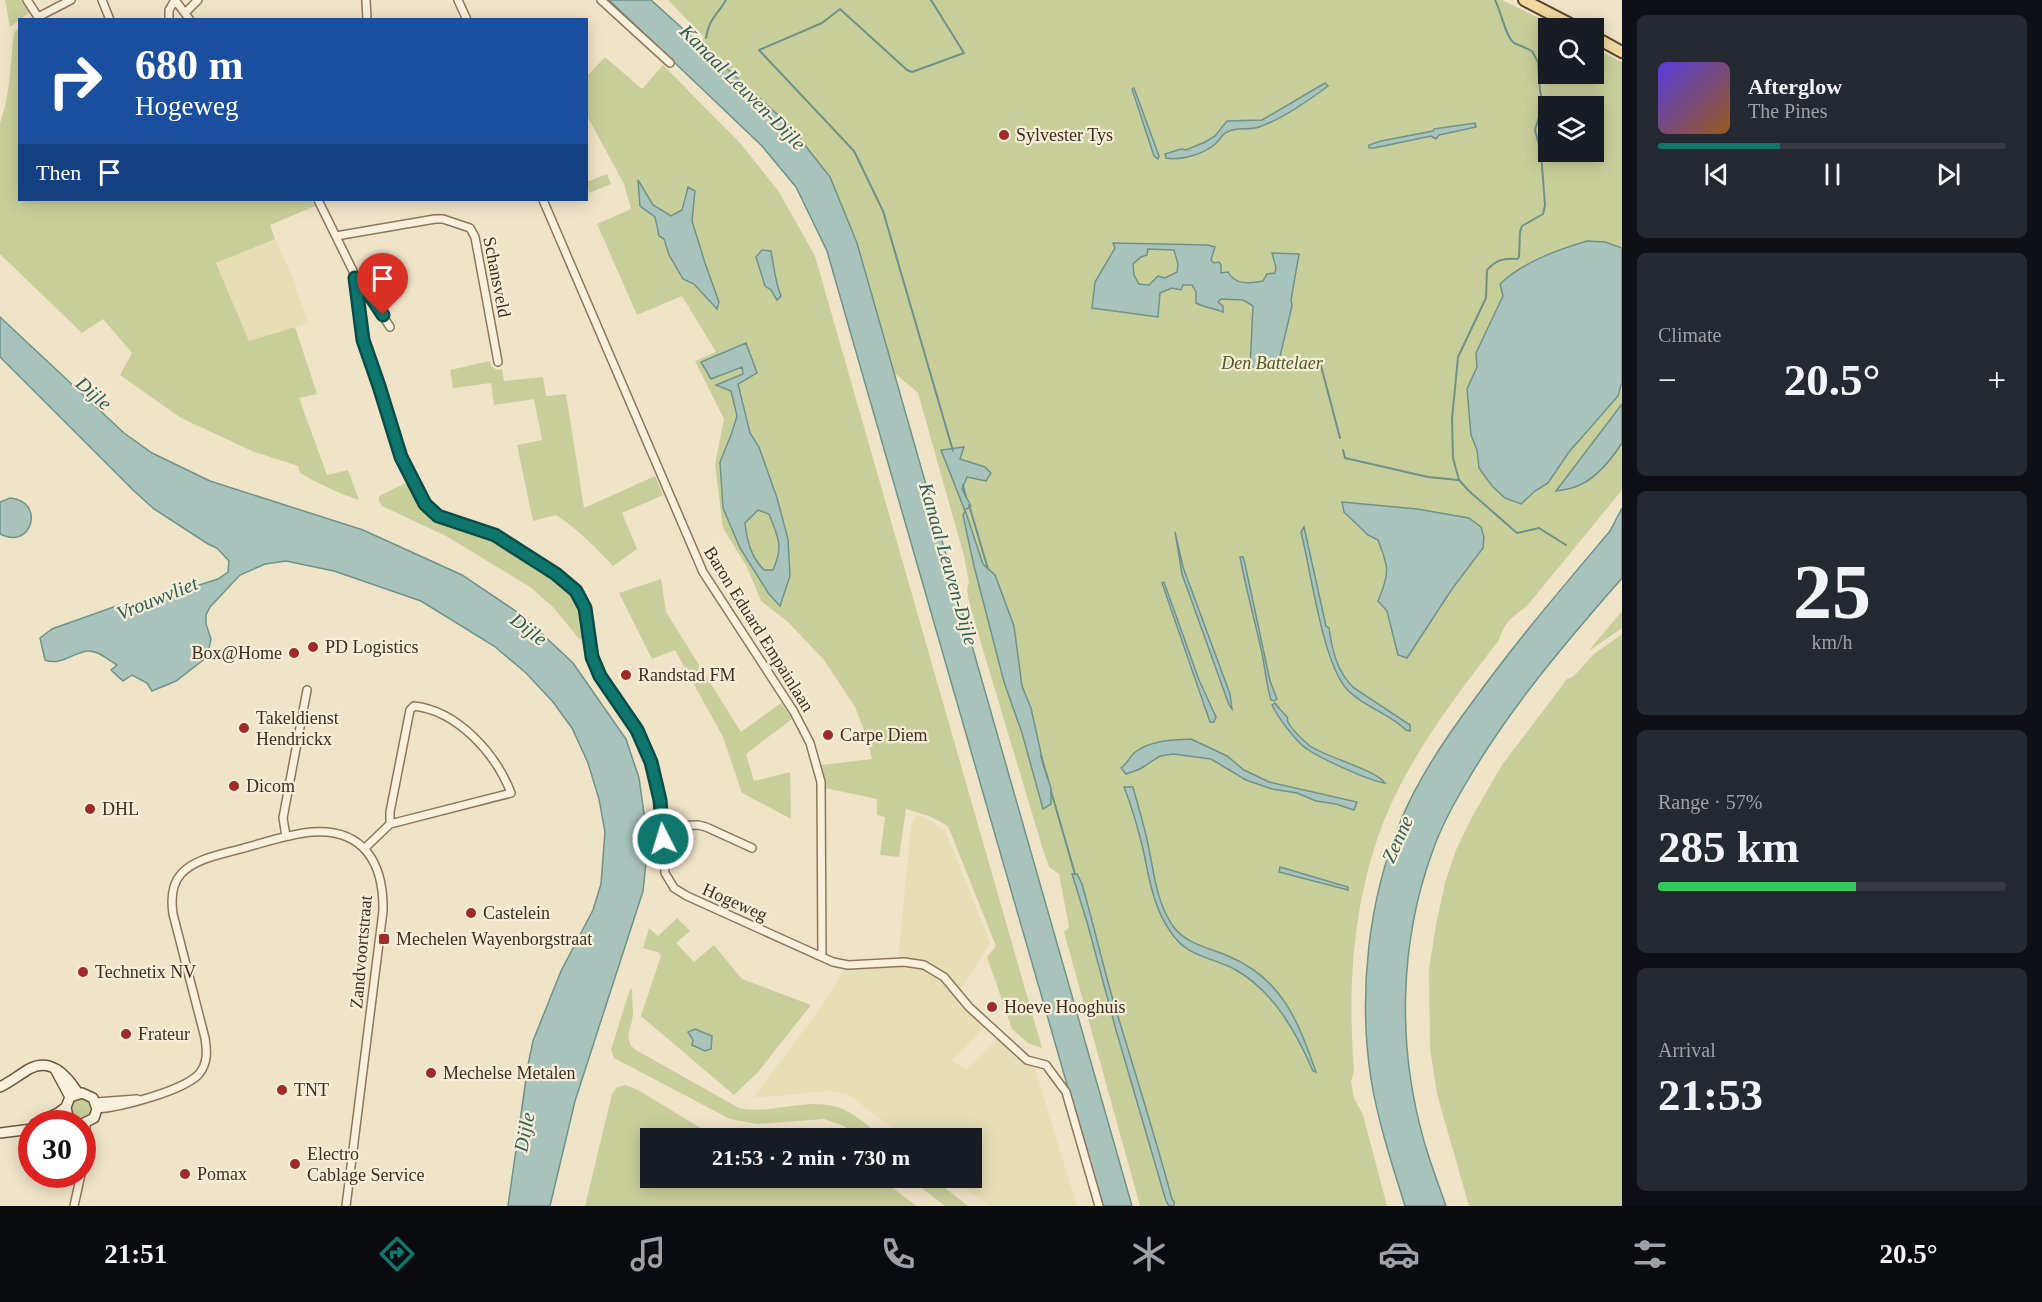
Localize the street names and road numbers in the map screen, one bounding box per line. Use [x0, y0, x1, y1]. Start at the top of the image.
street label: Schansveld [479, 235, 515, 319]
street label: Baron Eduard Empainlaan [700, 543, 818, 715]
street label: Hogeweg [699, 879, 771, 925]
street label: Zandvoortstraat [346, 894, 376, 1010]

